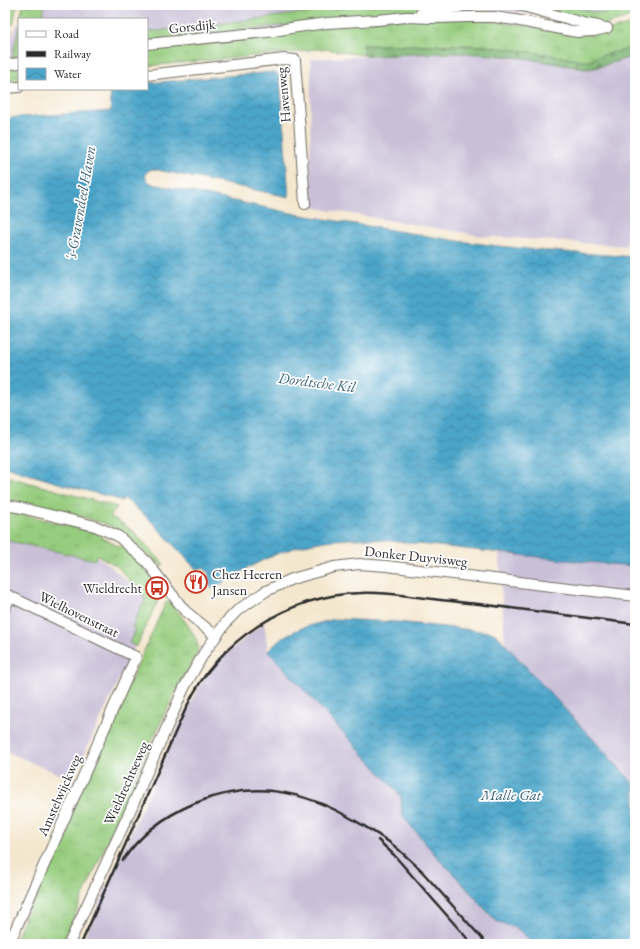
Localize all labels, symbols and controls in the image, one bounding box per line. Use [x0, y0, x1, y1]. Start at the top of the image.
street label: Gorsdijk [168, 15, 217, 37]
legend [18, 18, 148, 90]
text: Road [54, 26, 80, 42]
text: Railway [54, 46, 92, 62]
text: Water [54, 66, 81, 82]
street label: Havenweg [272, 66, 294, 124]
water label: 's-Gravendeel Haven [61, 144, 99, 262]
water label: Dordtsche Kil [276, 368, 357, 396]
street label: Donker Duyvisweg [364, 542, 469, 570]
place label: Chez Heeren Jansen [211, 565, 283, 599]
restaurant icon: Chez Heeren Jansen [183, 569, 209, 595]
bus stop icon: Wieldrecht [144, 575, 170, 601]
place label: Wieldrecht [83, 579, 143, 597]
street label: Wielhovenstraat [36, 587, 122, 641]
street label: Wieldrechtseweg [99, 737, 153, 828]
street label: Amstelwijckweg [33, 751, 85, 840]
water label: Malle Gat [480, 785, 542, 804]

